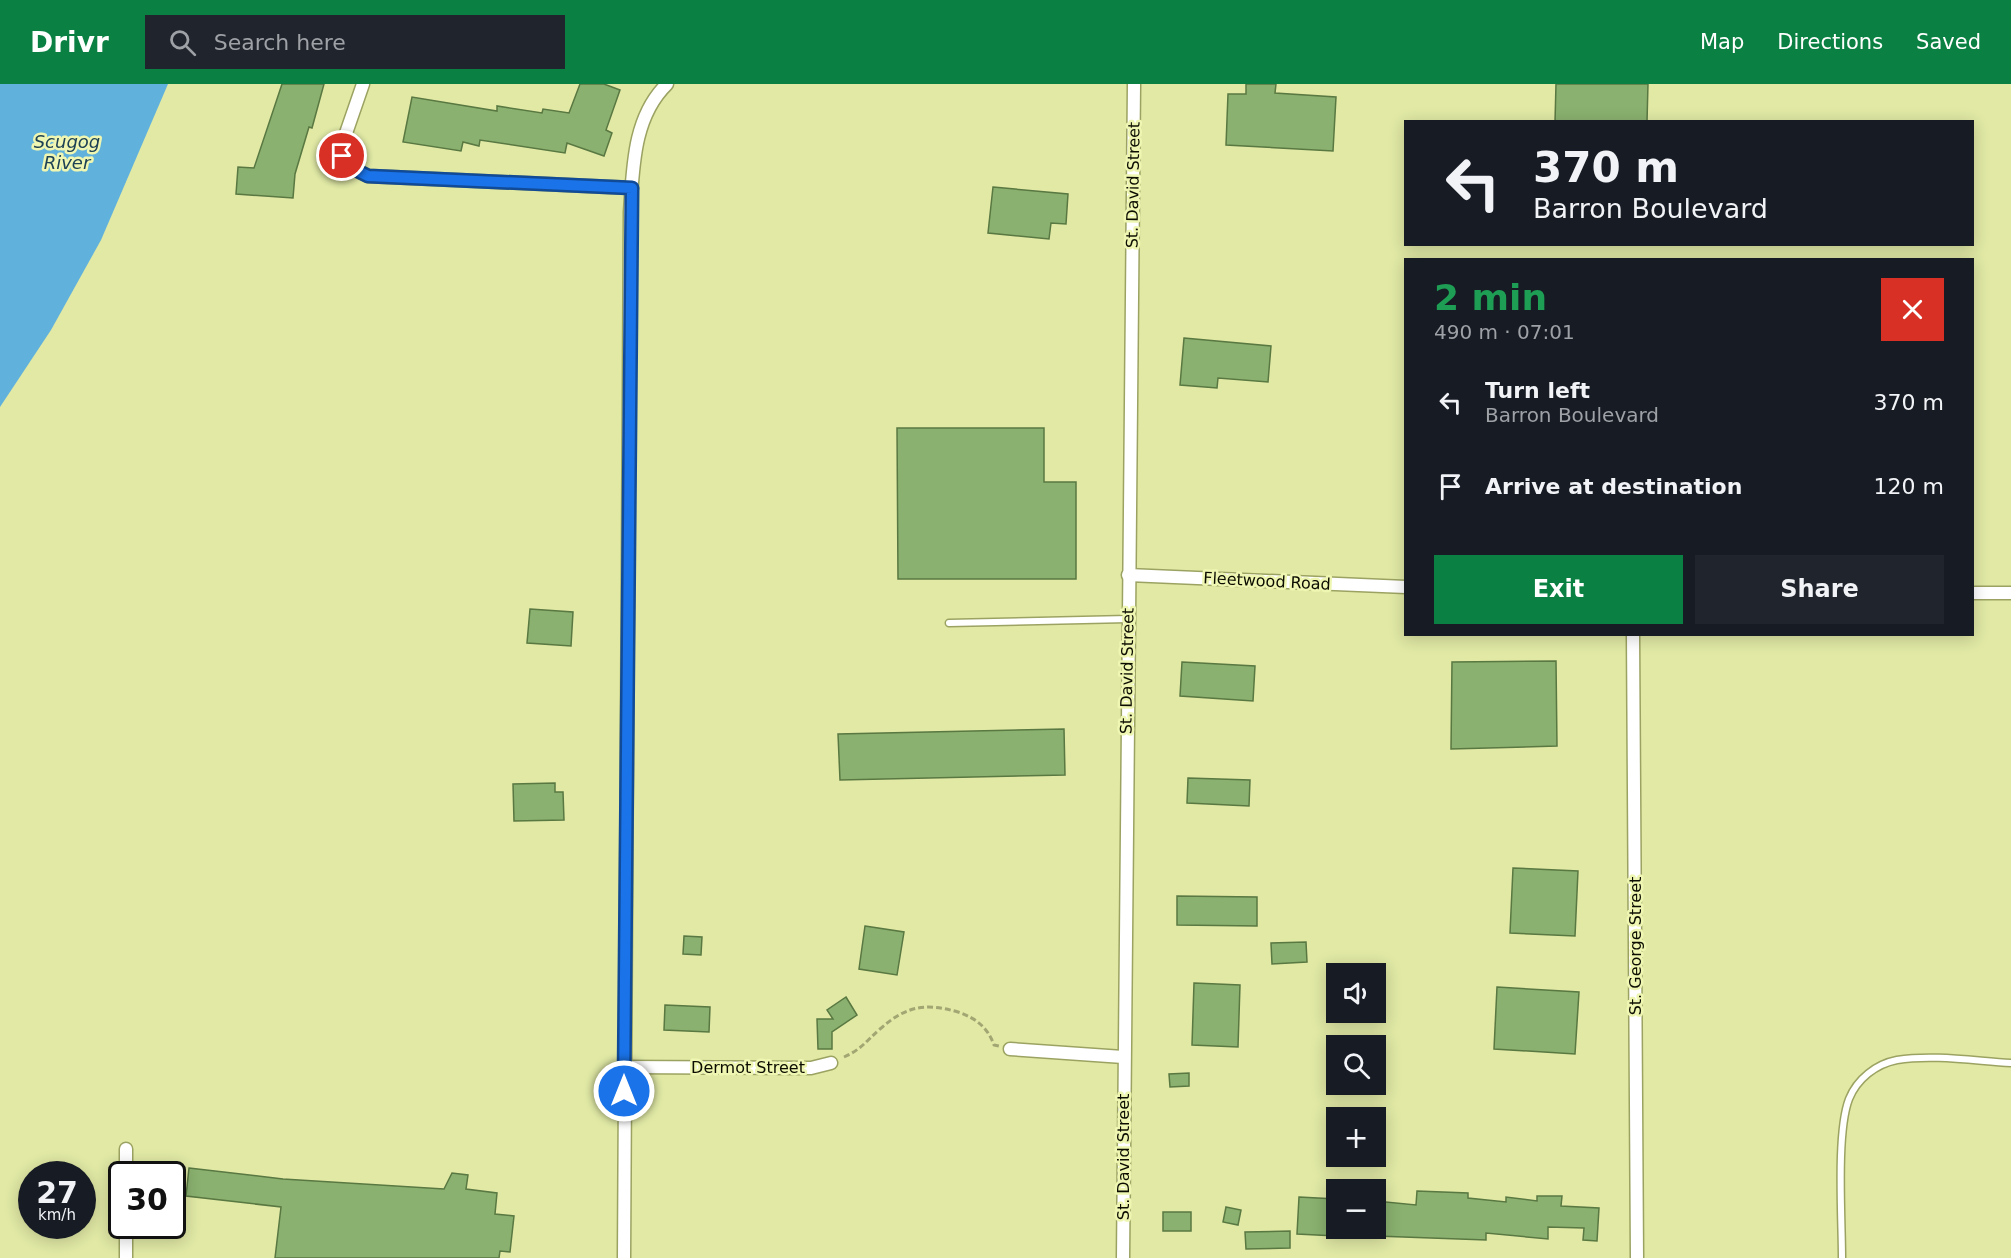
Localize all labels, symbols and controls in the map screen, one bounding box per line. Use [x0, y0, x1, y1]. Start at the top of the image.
search box [145, 15, 565, 69]
text: Drivr [30, 26, 109, 59]
icon: search [166, 26, 199, 59]
text: Search here [214, 30, 346, 55]
text: Map [1700, 30, 1744, 54]
text: Directions [1777, 30, 1883, 54]
text: Saved [1916, 30, 1981, 54]
street label: St. David Street [1122, 122, 1144, 248]
pin [316, 130, 367, 181]
water label: Scugog River [34, 131, 100, 173]
icon: arrive [325, 139, 358, 172]
text: 370 m [1533, 143, 1679, 192]
icon: left [1434, 144, 1512, 222]
text: Barron Boulevard [1533, 193, 1768, 224]
text: 2 min [1434, 277, 1547, 318]
button: close [1881, 278, 1944, 341]
text: 490 m · 07:01 [1434, 320, 1575, 344]
text: Turn left [1485, 378, 1590, 403]
icon: left [1434, 386, 1467, 419]
text: 370 m [1874, 390, 1944, 415]
text: Barron Boulevard [1485, 403, 1659, 427]
icon: arrive [1434, 470, 1467, 503]
text: Arrive at destination [1485, 474, 1742, 499]
text: 120 m [1874, 474, 1944, 499]
button: Exit [1434, 555, 1683, 624]
button: Share [1695, 555, 1944, 624]
street label: Fleetwood Road [1203, 568, 1331, 594]
street label: St. David Street [1116, 608, 1138, 734]
street label: St. George Street [1626, 877, 1645, 1015]
map controls [1326, 963, 1386, 1239]
button: sound [1326, 963, 1386, 1023]
button: search [1326, 1035, 1386, 1095]
street label: Dermot Street [691, 1058, 805, 1077]
position arrow [592, 1059, 656, 1123]
street label: St. David Street [1114, 1094, 1133, 1220]
button: + [1326, 1107, 1386, 1167]
speed limit sign: 30 [108, 1161, 186, 1239]
text: 27 [36, 1175, 78, 1210]
button: − [1326, 1179, 1386, 1239]
text: km/h [38, 1206, 76, 1224]

